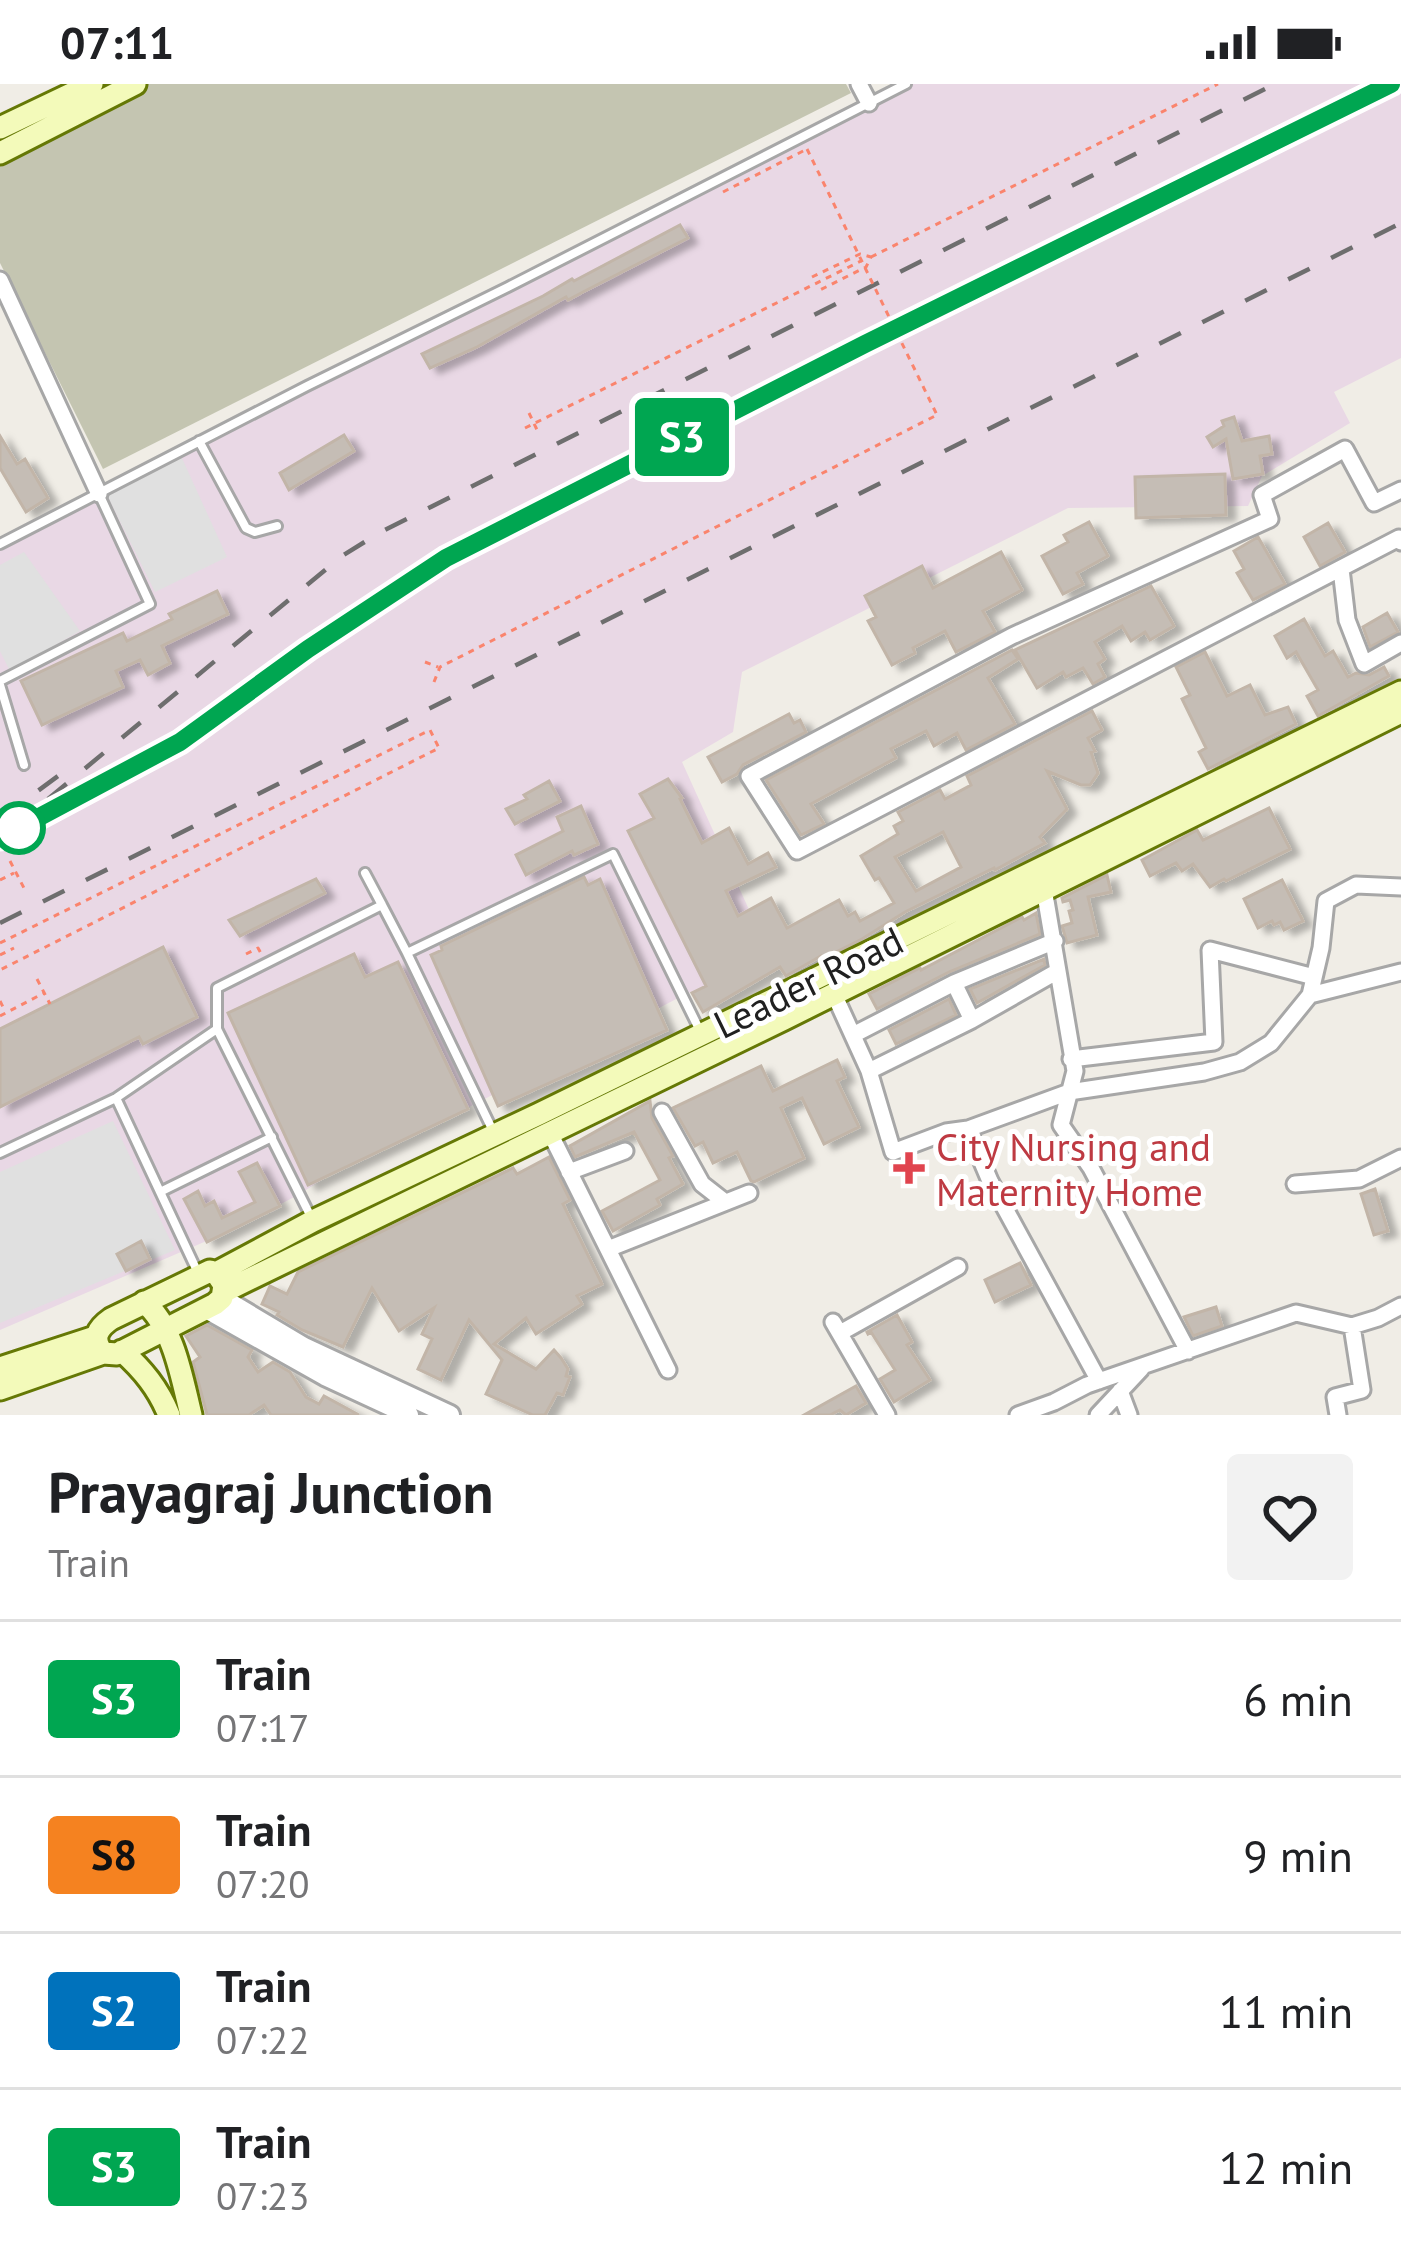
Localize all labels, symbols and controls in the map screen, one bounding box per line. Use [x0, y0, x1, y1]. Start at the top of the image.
text: 07:11 [60, 13, 174, 71]
line badge: S3 [628, 398, 736, 476]
text: S3 [659, 409, 705, 464]
unlabelled marker [0, 803, 44, 853]
street label: Leader Road [705, 914, 911, 1050]
place label: City Nursing and Maternity Home [936, 1121, 1211, 1217]
marker: City Nursing and Maternity Home [893, 1152, 925, 1184]
button: heart [1227, 1454, 1353, 1580]
text: Prayagraj Junction [48, 1455, 494, 1529]
text: Train [48, 1537, 130, 1588]
text: Train [216, 1644, 312, 1702]
text: 6 min [1243, 1670, 1353, 1728]
text: S3 [91, 1671, 137, 1726]
text: 07:17 [216, 1702, 310, 1753]
text: Train [216, 1800, 312, 1858]
text: 9 min [1243, 1826, 1353, 1884]
text: S8 [91, 1827, 137, 1882]
text: 07:20 [216, 1858, 310, 1909]
text: Train [216, 1956, 312, 2014]
text: 11 min [1219, 1982, 1353, 2040]
text: S2 [91, 1983, 137, 2038]
text: 07:22 [216, 2014, 310, 2065]
text: Train [216, 2112, 312, 2170]
text: 12 min [1219, 2138, 1353, 2196]
text: S3 [91, 2139, 137, 2194]
text: 07:23 [216, 2170, 310, 2221]

